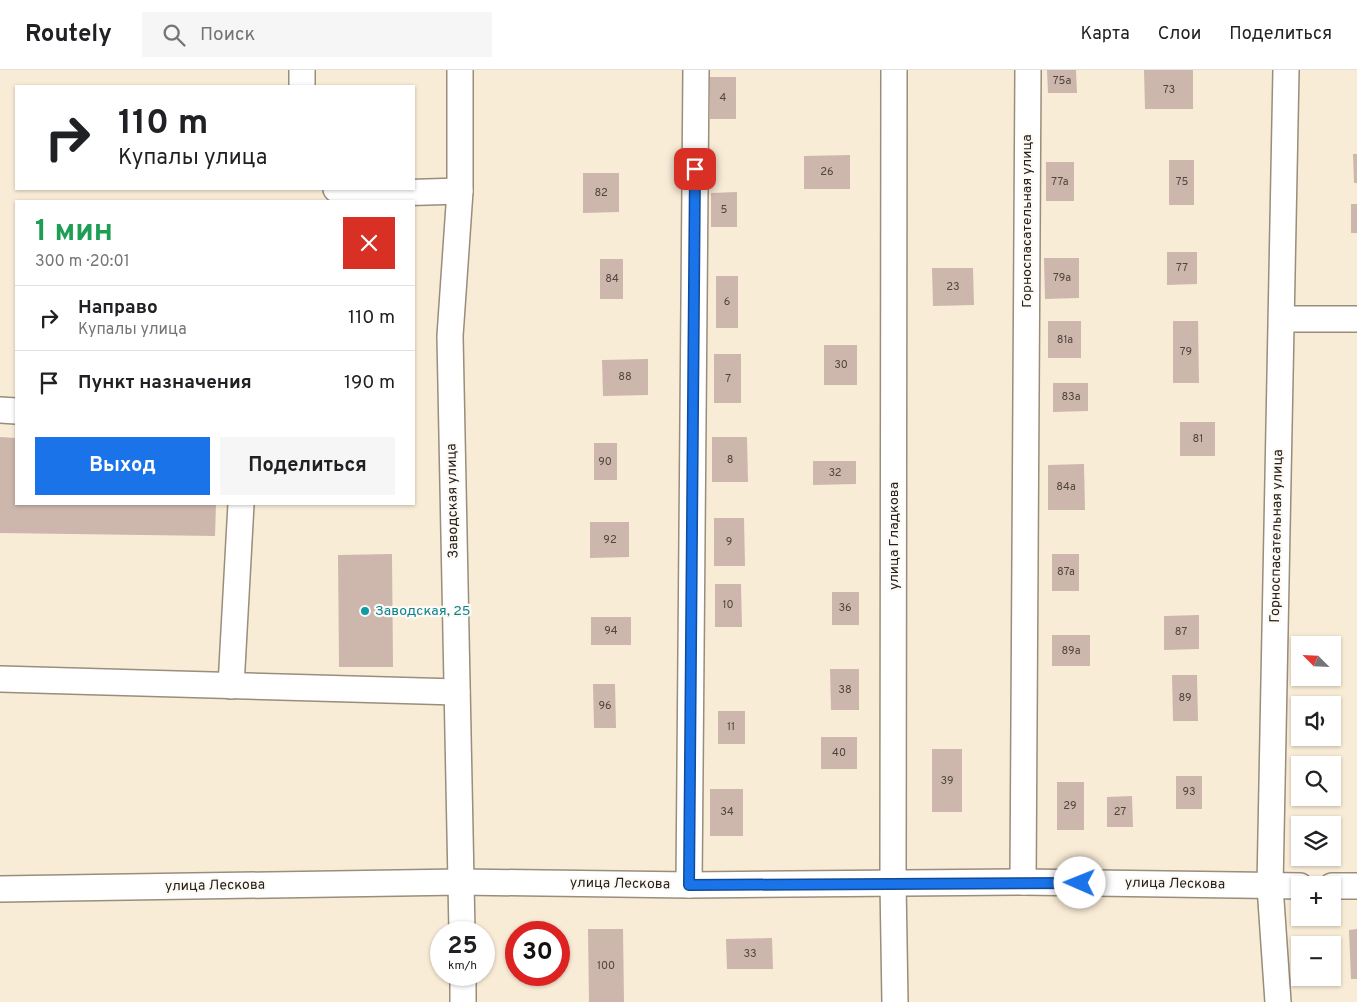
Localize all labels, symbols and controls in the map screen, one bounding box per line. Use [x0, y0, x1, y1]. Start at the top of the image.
search box [142, 12, 492, 57]
text: Routely [25, 20, 112, 50]
icon: search [160, 21, 188, 49]
text: Поиск [200, 23, 255, 47]
text: Карта [1080, 23, 1130, 46]
text: Слои [1158, 23, 1201, 46]
text: Поделиться [1229, 23, 1332, 46]
house number: 75а [1053, 74, 1071, 88]
house number: 73 [1163, 83, 1175, 97]
house number: 4 [720, 91, 727, 105]
text: 110 m [118, 102, 208, 146]
icon: right [35, 105, 100, 170]
street label: Горноспасательная улица [1019, 134, 1036, 308]
text: Купалы улица [118, 145, 267, 172]
pin [674, 148, 716, 190]
icon: arrive [681, 155, 709, 183]
house number: 26 [820, 165, 834, 179]
house number: 77а [1051, 175, 1069, 189]
house number: 75 [1176, 175, 1188, 189]
house number: 82 [594, 186, 608, 200]
house number: 5 [721, 203, 728, 217]
text: 1 мин [35, 214, 113, 251]
button: close [343, 217, 395, 269]
text: 300 m · 20:01 [35, 252, 130, 272]
house number: 77 [1176, 261, 1188, 275]
house number: 79а [1053, 271, 1071, 285]
house number: 84 [605, 272, 619, 286]
house number: 23 [946, 280, 960, 294]
house number: 6 [724, 295, 730, 309]
text: Направо [78, 296, 158, 320]
icon: right [35, 304, 63, 332]
text: 110 m [348, 306, 395, 330]
text: Купалы улица [78, 320, 187, 340]
house number: 81а [1057, 333, 1073, 347]
house number: 79 [1180, 345, 1192, 359]
house number: 30 [834, 358, 848, 372]
icon: arrive [35, 369, 63, 397]
house number: 88 [618, 370, 632, 384]
text: Пункт назначения [78, 371, 252, 395]
text: 190 m [344, 371, 395, 395]
house number: 7 [725, 372, 731, 386]
house number: 83а [1061, 390, 1081, 404]
house number: 81 [1193, 432, 1203, 446]
button: Выход [35, 437, 210, 495]
button: Поделиться [220, 437, 395, 495]
street label: Заводская улица [443, 443, 463, 559]
street label: Горноспасательная улица [1267, 449, 1287, 623]
house number: 8 [727, 453, 733, 467]
house number: 90 [598, 455, 612, 469]
house number: 32 [828, 466, 842, 480]
house number: 84а [1056, 480, 1076, 494]
street label: улица Гладкова [886, 482, 903, 590]
house number: 92 [603, 533, 617, 547]
house number: 9 [726, 535, 732, 549]
house number: 87а [1057, 565, 1075, 579]
house number: 10 [722, 598, 734, 612]
house number: 36 [838, 601, 852, 615]
place label: Заводская, 25 [375, 603, 471, 620]
marker: Заводская, 25 [359, 605, 371, 617]
house number: 94 [604, 624, 618, 638]
house number: 87 [1175, 625, 1187, 639]
north arrow [1291, 636, 1341, 686]
map controls [1291, 636, 1341, 986]
house number: 89а [1062, 644, 1081, 658]
house number: 38 [838, 683, 852, 697]
house number: 89 [1178, 691, 1192, 705]
button: sound [1291, 696, 1341, 746]
house number: 96 [598, 699, 612, 713]
house number: 11 [727, 720, 735, 734]
house number: 40 [832, 746, 846, 760]
button: search [1291, 756, 1341, 806]
house number: 39 [941, 774, 953, 788]
house number: 93 [1182, 785, 1196, 799]
house number: 29 [1063, 799, 1077, 813]
house number: 34 [720, 805, 734, 819]
house number: 27 [1114, 805, 1126, 819]
button: layers [1291, 816, 1341, 866]
position arrow [1053, 856, 1105, 908]
street label: улица Лескова [570, 875, 670, 893]
street label: улица Лескова [1125, 875, 1225, 893]
button: + [1291, 876, 1341, 926]
street label: улица Лескова [165, 877, 265, 895]
speed limit sign: 30 [505, 921, 570, 986]
text: 25 [447, 931, 478, 963]
button: − [1291, 936, 1341, 986]
house number: 33 [743, 947, 757, 961]
text: km/h [448, 958, 477, 974]
house number: 100 [597, 959, 615, 973]

